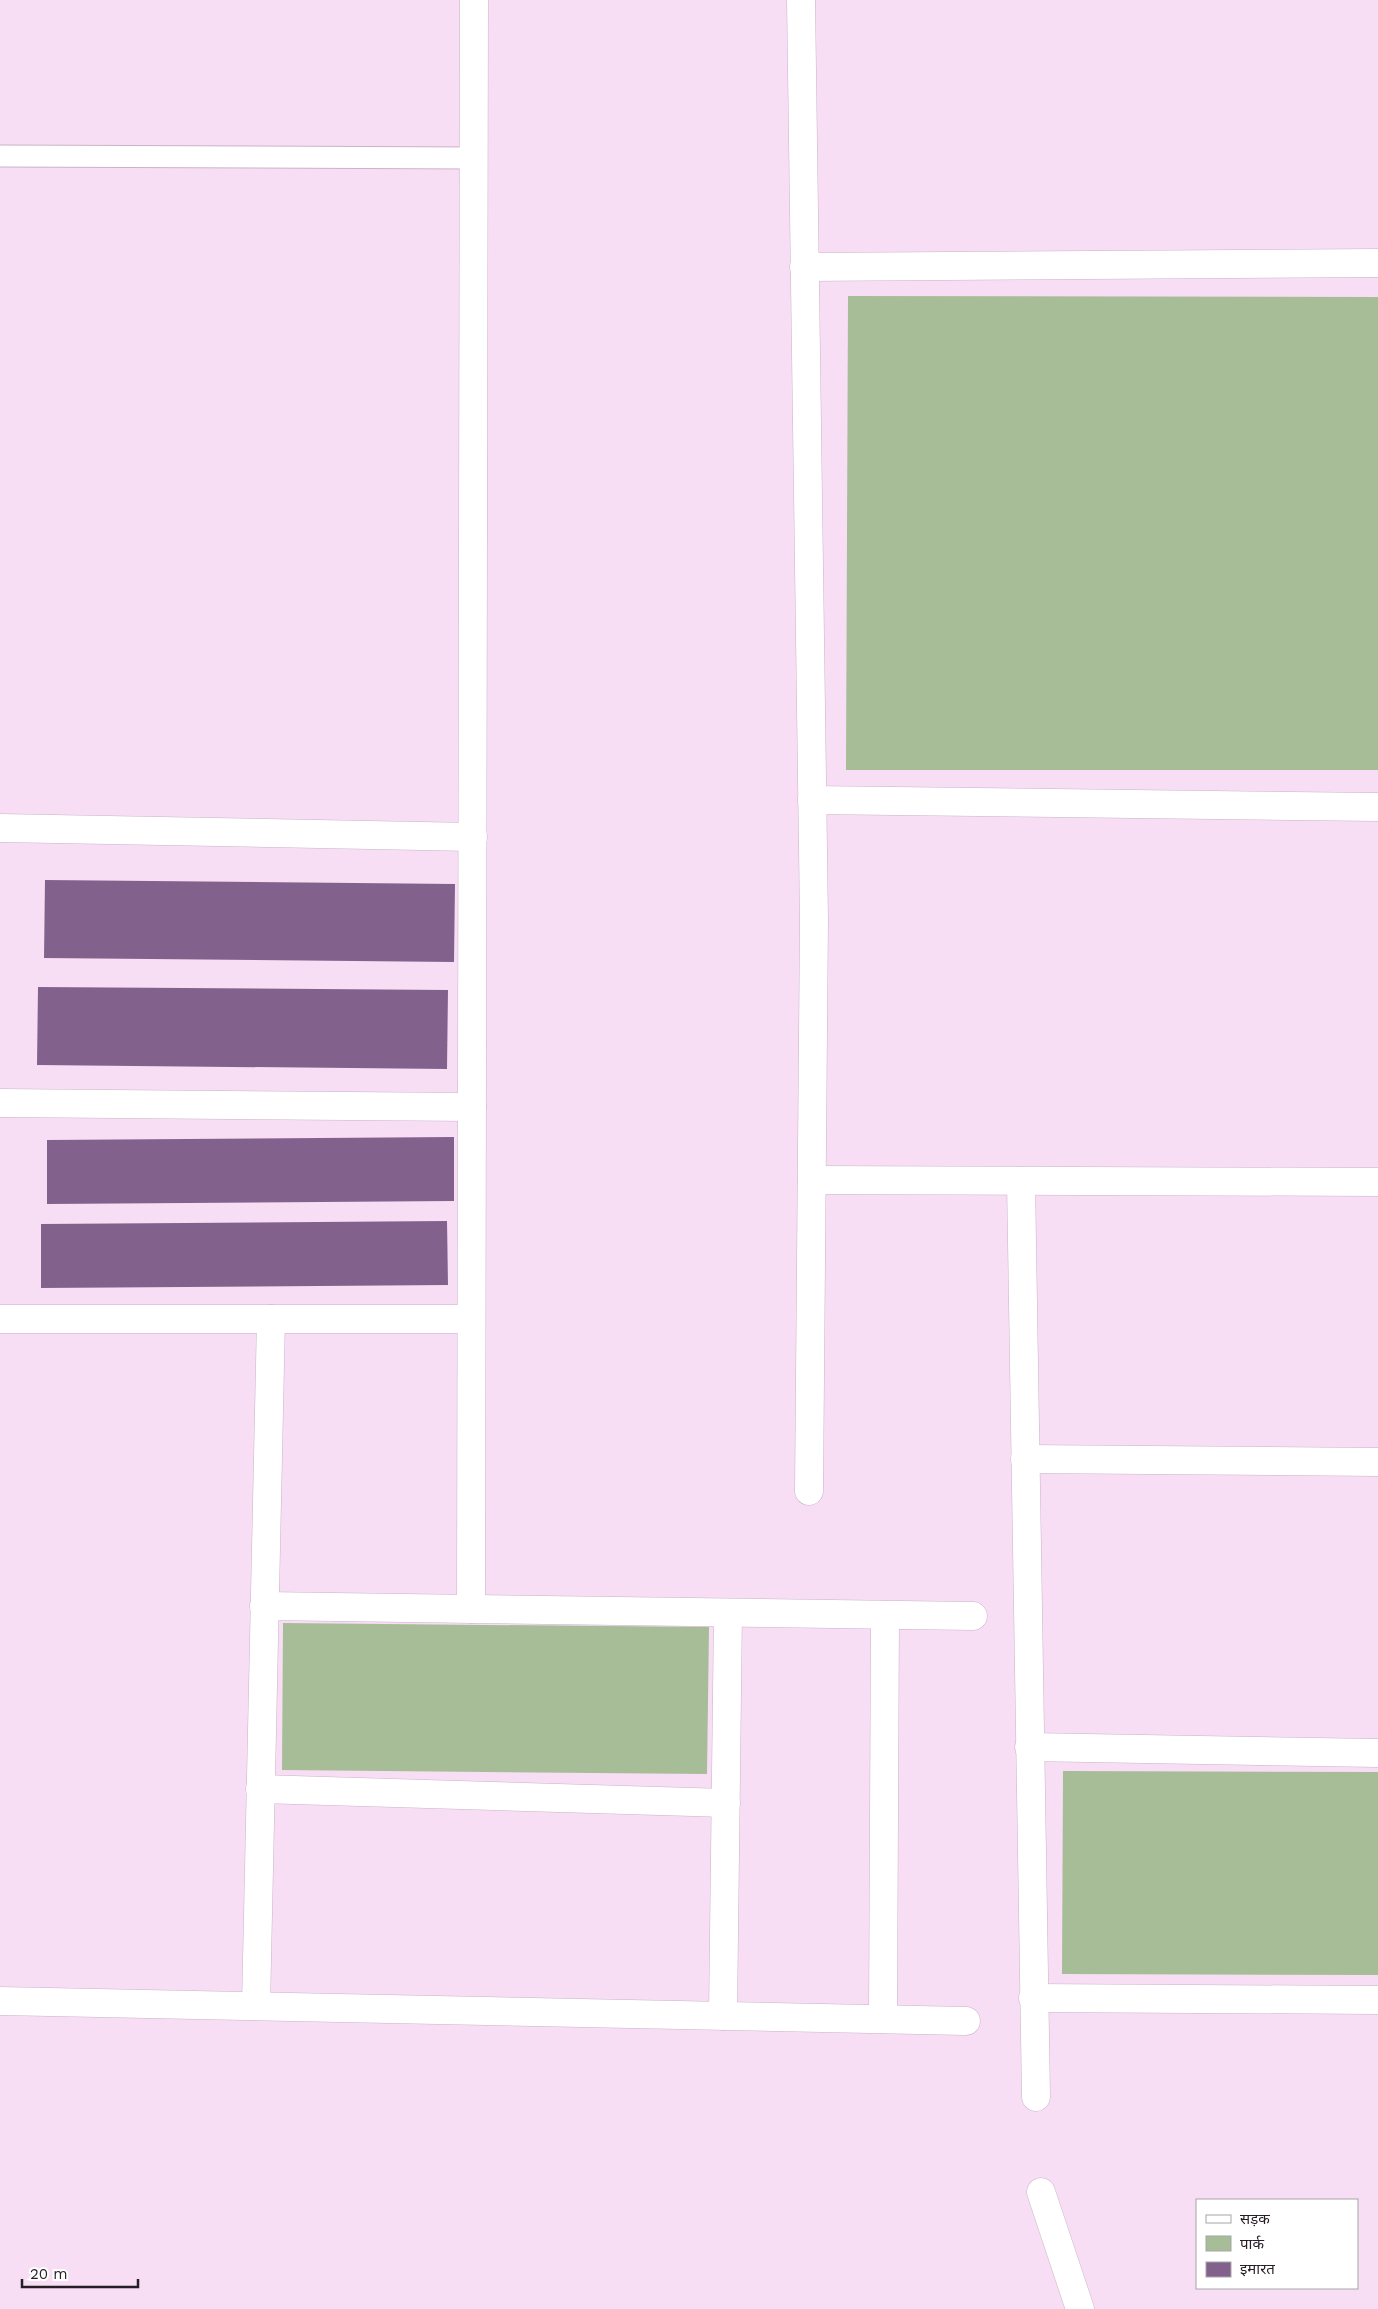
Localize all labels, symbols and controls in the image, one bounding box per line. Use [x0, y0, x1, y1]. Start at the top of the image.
legend [1196, 2199, 1358, 2289]
text: सड़क [1240, 2210, 1270, 2228]
text: पार्क [1240, 2235, 1264, 2253]
scale bar [22, 2256, 139, 2288]
text: इमारत [1240, 2260, 1275, 2278]
text: 20 m [30, 2265, 68, 2283]

